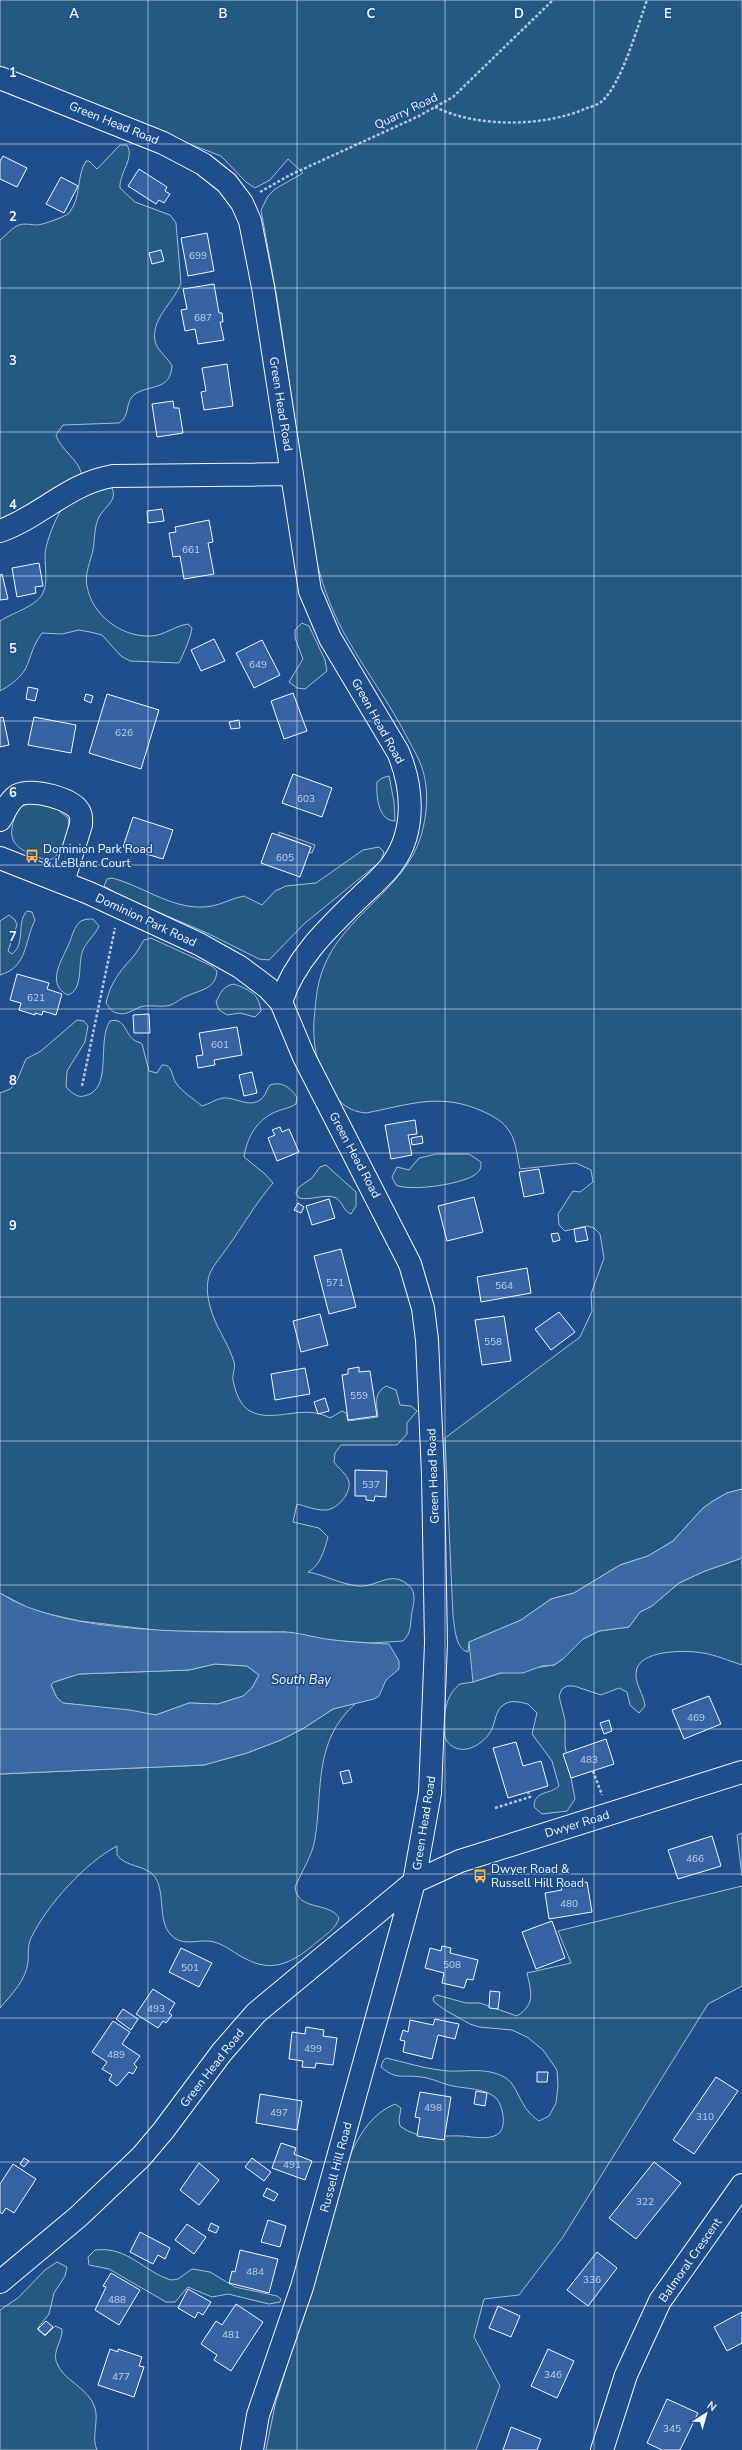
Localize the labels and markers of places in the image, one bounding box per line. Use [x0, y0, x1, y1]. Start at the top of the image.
place label: Dominion Park Road & LeBlanc Court [43, 841, 153, 871]
bus stop icon: Dominion Park Road & LeBlanc Court [24, 848, 40, 864]
place label: Dwyer Road & Russell Hill Road [491, 1861, 584, 1891]
bus stop icon: Dwyer Road & Russell Hill Road [472, 1868, 488, 1884]

